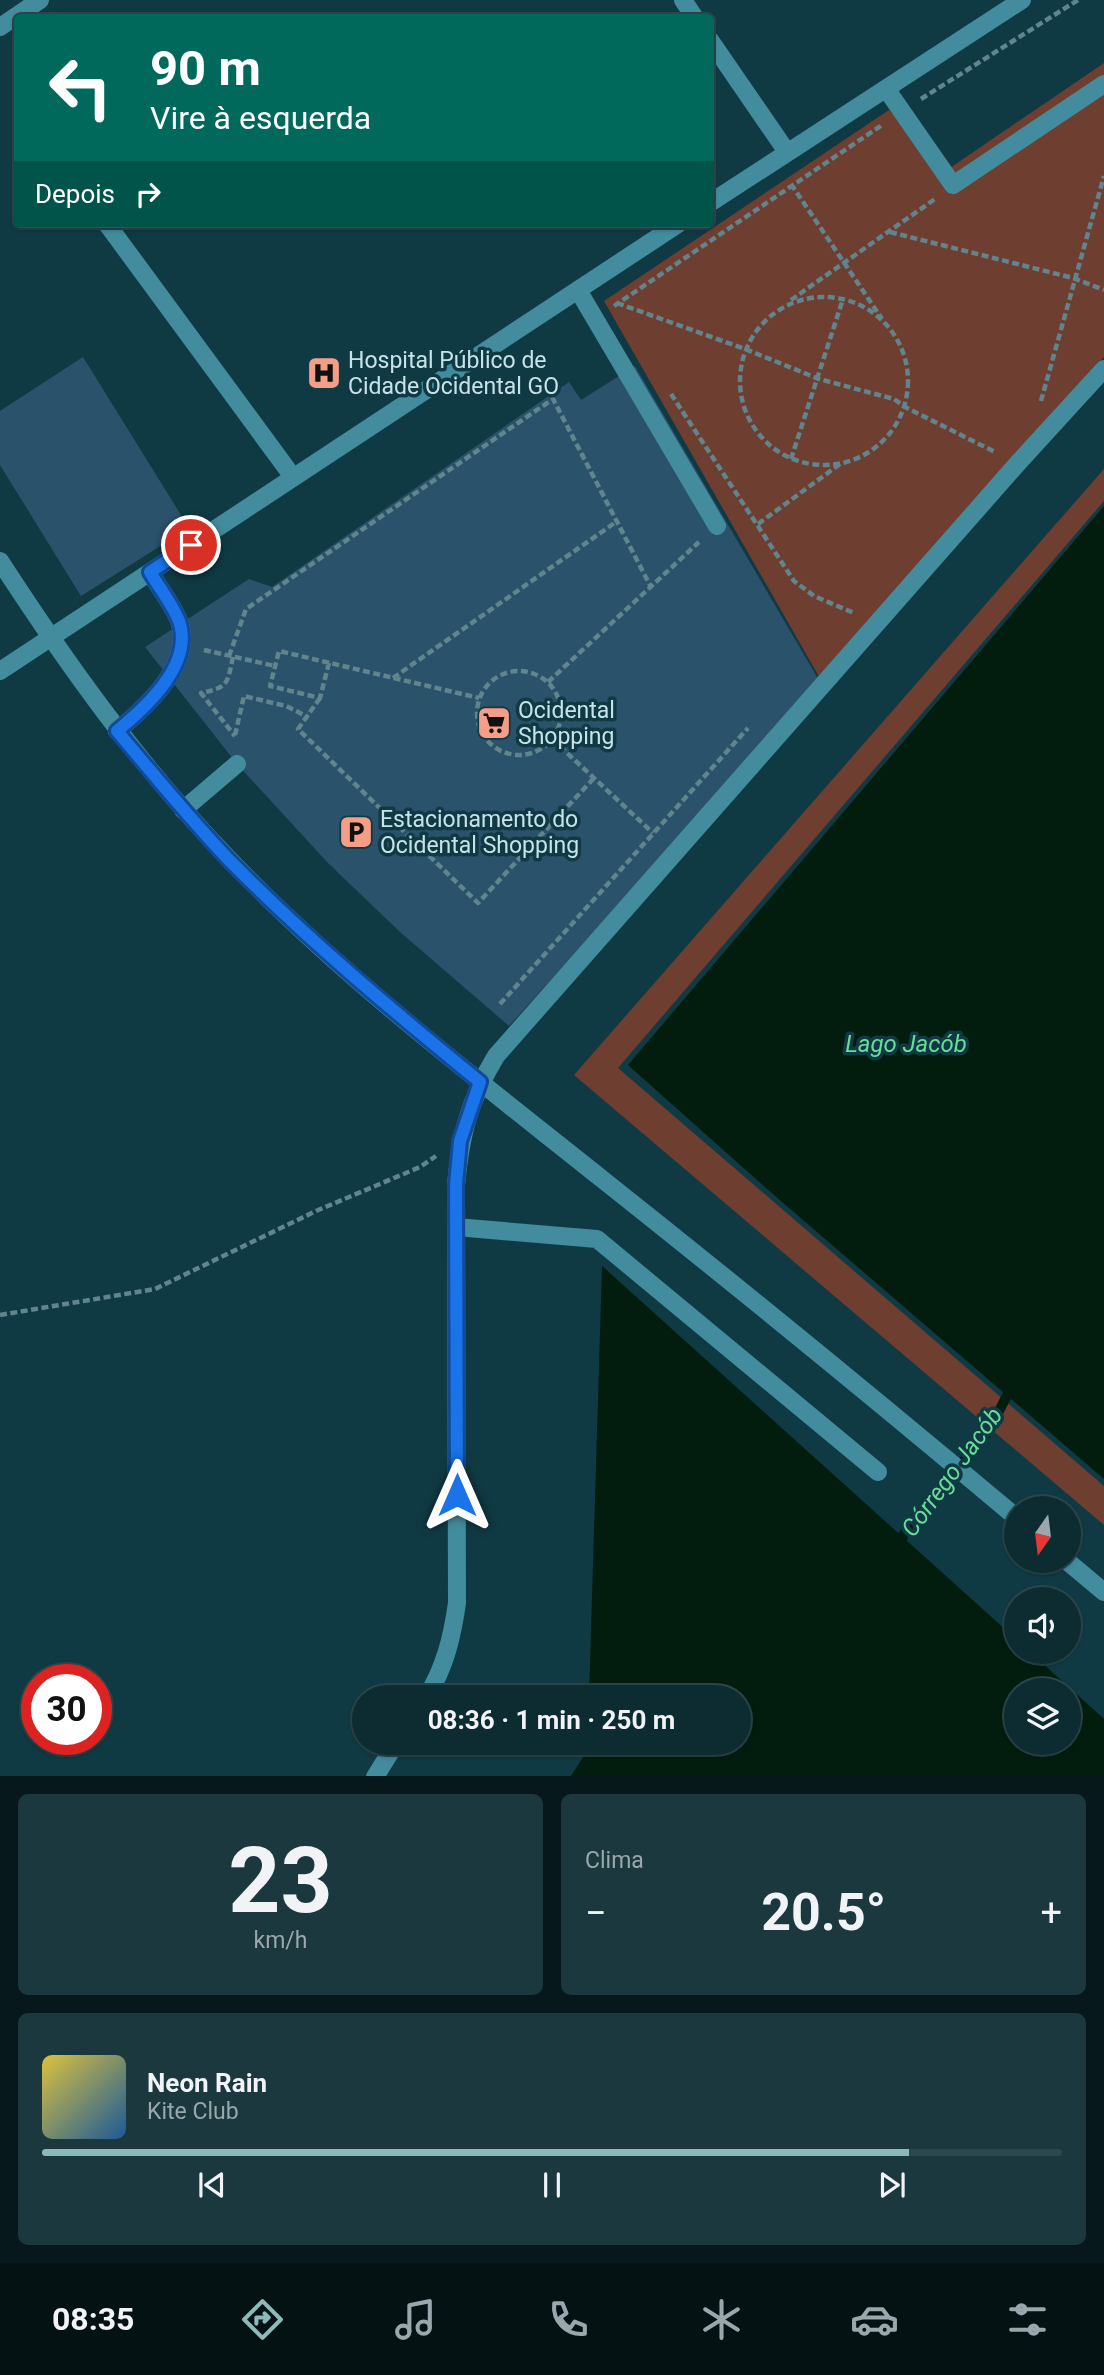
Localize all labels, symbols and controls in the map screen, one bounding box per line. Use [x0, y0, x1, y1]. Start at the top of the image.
text: 90 m [150, 40, 261, 97]
icon: left [35, 42, 126, 133]
text: Vire à esquerda [150, 99, 371, 137]
icon: right [129, 175, 167, 213]
text: Depois [35, 179, 115, 209]
place label: Hospital Público de Cidade Ocidental GO [348, 347, 559, 400]
hospital icon: Hospital Público de Cidade Ocidental GO [305, 354, 343, 392]
pin [161, 515, 221, 575]
icon: arrive [172, 526, 210, 564]
place label: Ocidental Shopping [518, 697, 615, 750]
supermarket icon: Ocidental Shopping [475, 704, 513, 742]
place label: Estacionamento do Ocidental Shopping [380, 806, 579, 859]
parking icon: Estacionamento do Ocidental Shopping [337, 813, 375, 851]
water label: Lago Jacób [845, 1030, 967, 1058]
water label: Córrego Jacób [896, 1402, 1008, 1542]
position arrow [420, 1458, 494, 1532]
north arrow [1004, 1496, 1082, 1573]
map controls [1004, 1496, 1081, 1755]
button: sound [1004, 1587, 1081, 1664]
speed limit sign: 30 [21, 1664, 112, 1755]
button: layers [1004, 1678, 1081, 1755]
text: 08:36 · 1 min · 250 m [428, 1705, 675, 1735]
text: 23 [228, 1828, 333, 1934]
text: Clima [585, 1847, 644, 1874]
text: 20.5° [761, 1882, 886, 1943]
text: − [585, 1891, 607, 1935]
text: + [1040, 1891, 1062, 1935]
text: km/h [254, 1927, 308, 1954]
text: Neon Rain [147, 2068, 267, 2098]
text: Kite Club [147, 2098, 239, 2125]
icon: previous [193, 2166, 231, 2204]
icon: pause [533, 2166, 571, 2204]
icon: next [873, 2166, 911, 2204]
icon: directions [238, 2295, 287, 2344]
icon: music [391, 2295, 440, 2344]
icon: phone [544, 2295, 593, 2344]
icon: climate [697, 2295, 746, 2344]
icon: car [850, 2295, 899, 2344]
icon: filters [1003, 2295, 1052, 2344]
text: 08:35 [52, 2300, 134, 2338]

